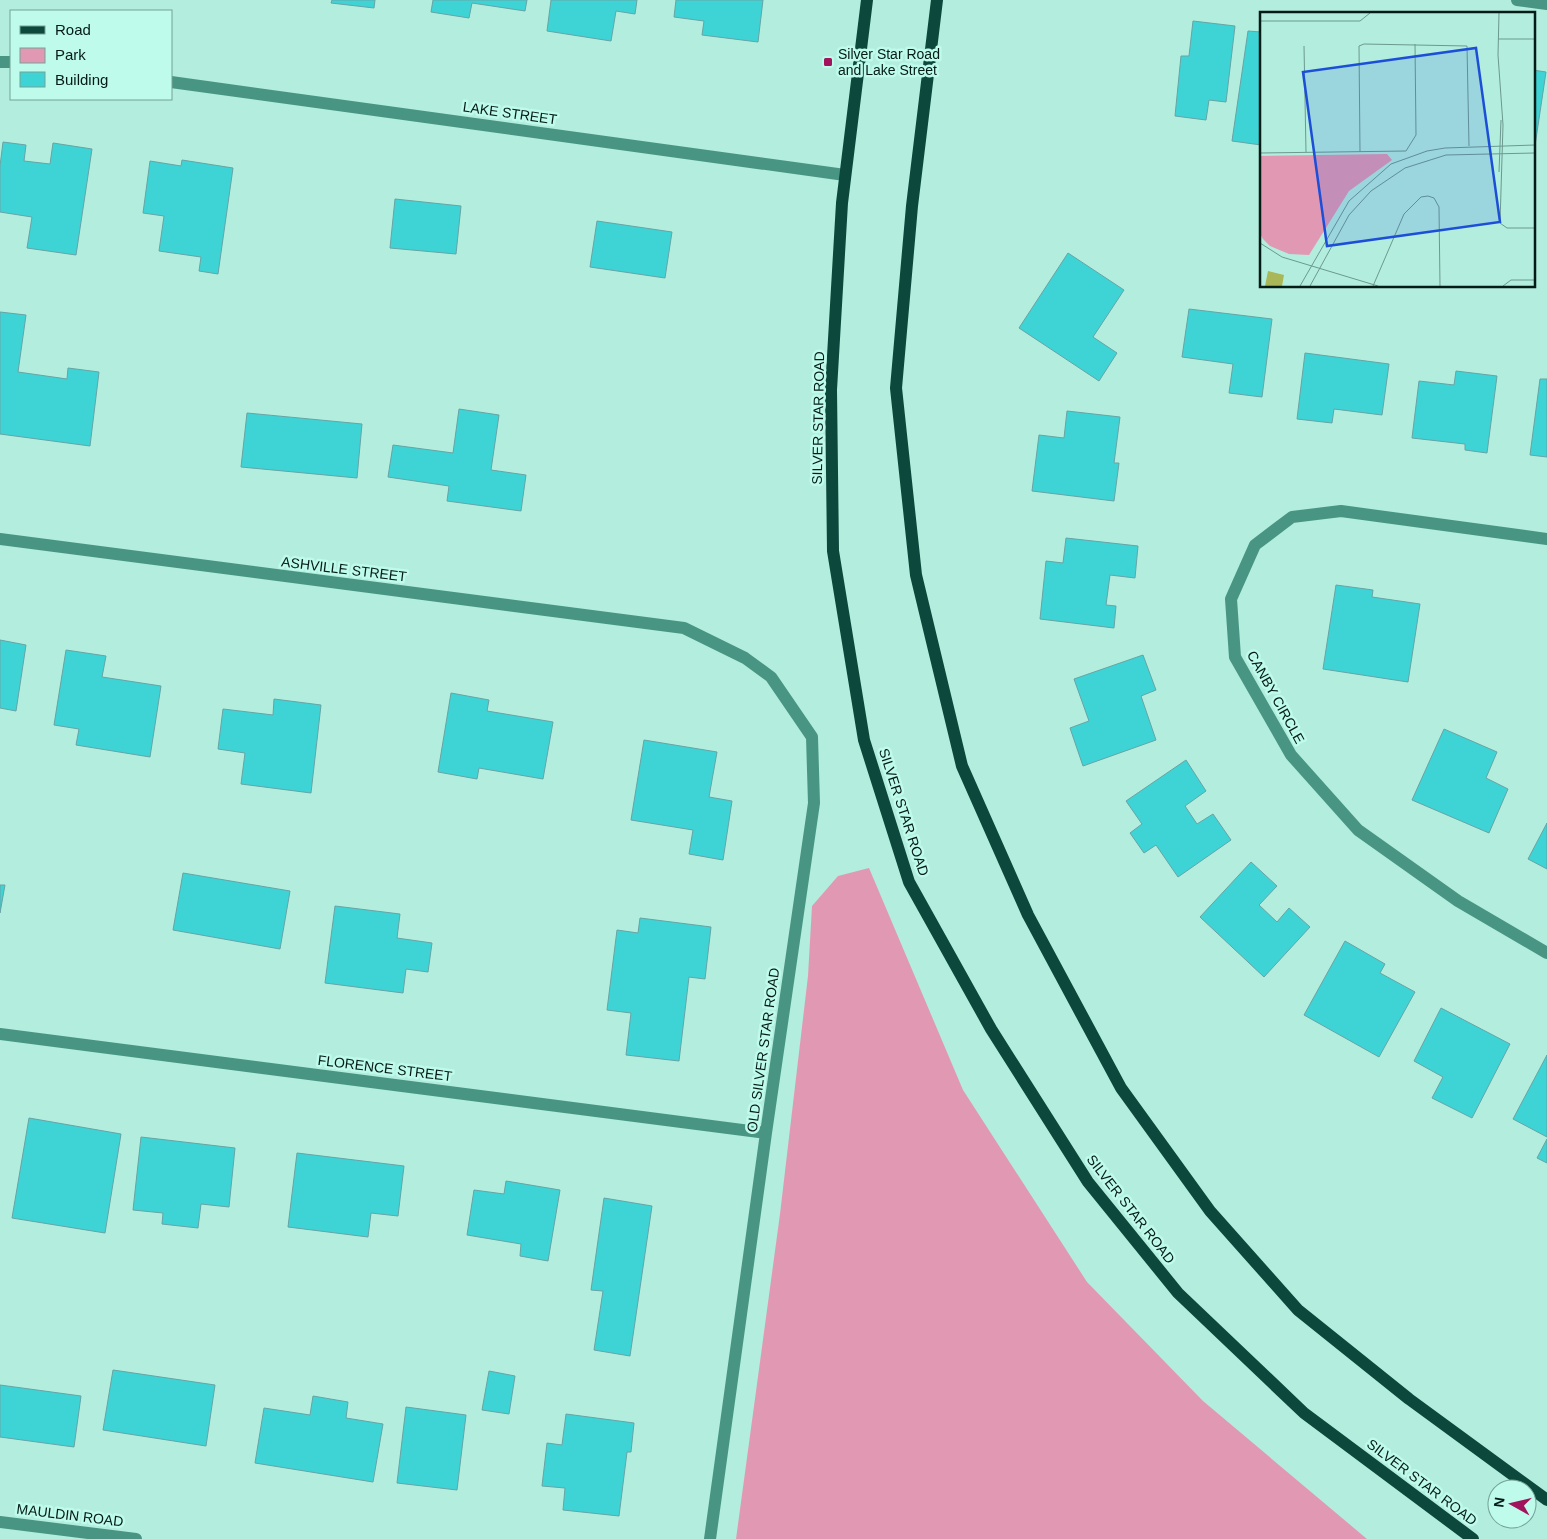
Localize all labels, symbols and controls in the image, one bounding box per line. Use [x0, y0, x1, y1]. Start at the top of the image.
legend [10, 10, 172, 100]
inset map [1260, 12, 1534, 288]
text: Road [55, 21, 91, 38]
text: Park [55, 46, 86, 63]
place label: Silver Star Road and Lake Street [838, 46, 940, 78]
marker: Silver Star Road and Lake Street [822, 56, 834, 68]
text: Building [55, 71, 108, 88]
street label: LAKE STREET [462, 98, 559, 128]
street label: SILVER STAR ROAD [809, 351, 827, 485]
street label: ASHVILLE STREET [280, 553, 408, 585]
street label: CANBY CIRCLE [1244, 648, 1308, 746]
street label: SILVER STAR ROAD [876, 746, 932, 878]
street label: OLD SILVER STAR ROAD [744, 967, 782, 1133]
street label: FLORENCE STREET [317, 1052, 454, 1084]
street label: SILVER STAR ROAD [1084, 1152, 1178, 1266]
street label: SILVER STAR ROAD [1364, 1436, 1480, 1528]
north arrow [1487, 1479, 1537, 1529]
text: N [1490, 1496, 1508, 1508]
street label: MAULDIN ROAD [16, 1501, 124, 1529]

